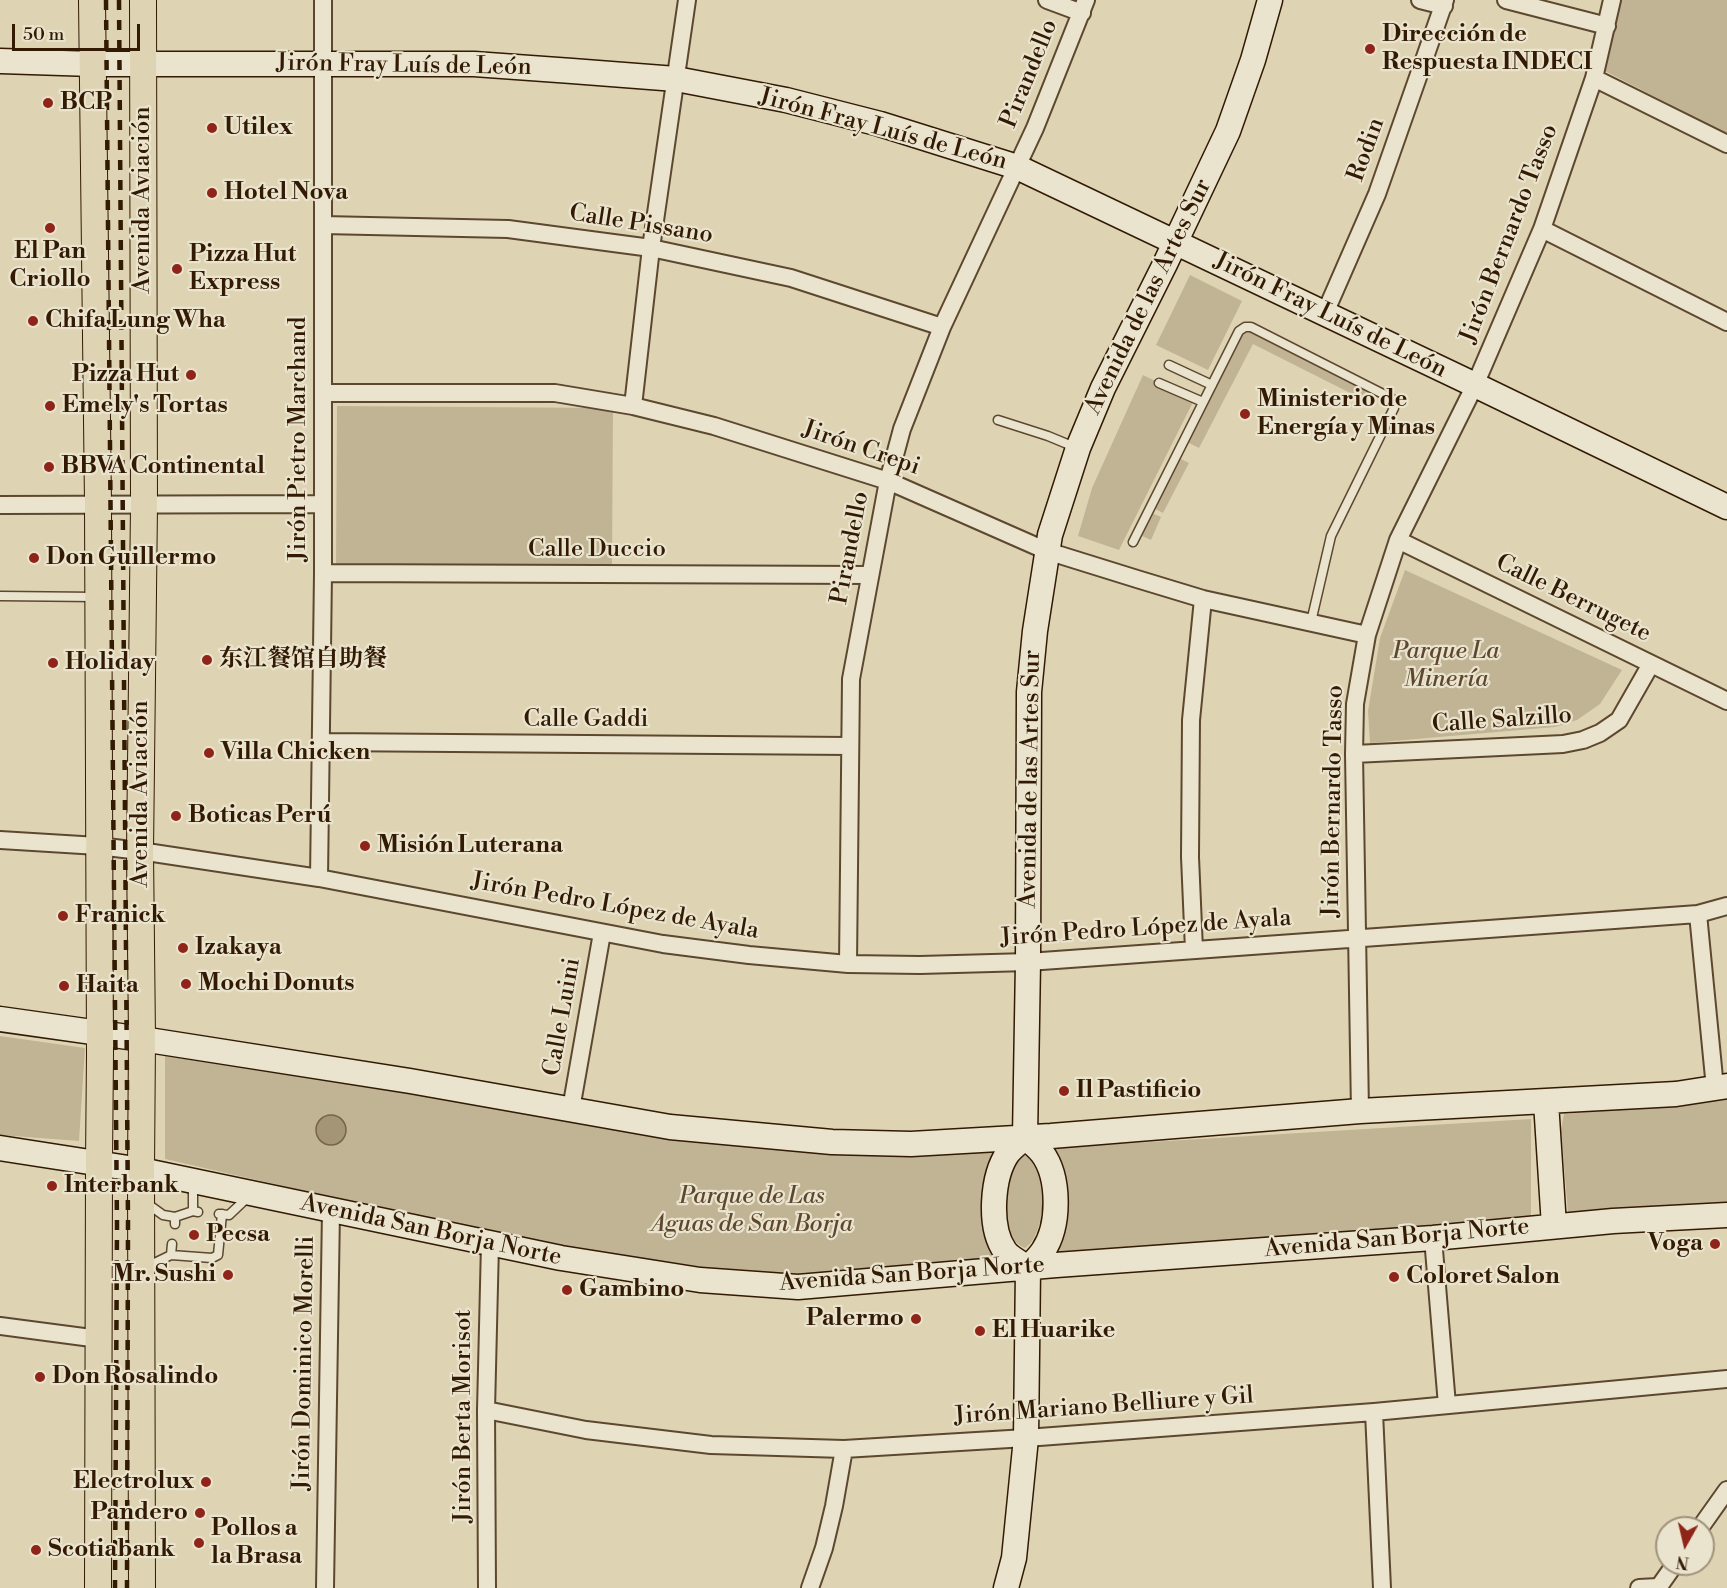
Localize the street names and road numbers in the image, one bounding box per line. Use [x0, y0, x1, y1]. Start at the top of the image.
street label: Pirandello [995, 16, 1065, 132]
street label: Jirón Fray Luís de León [276, 49, 532, 83]
street label: Jirón Fray Luís de León [756, 83, 1010, 177]
street label: Avenida Aviación [129, 106, 157, 294]
street label: Rodin [1342, 114, 1392, 186]
street label: Jirón Bernardo Tasso [1455, 120, 1565, 348]
street label: Avenida de las Artes Sur [1079, 174, 1219, 420]
street label: Calle Pissano [567, 199, 715, 251]
street label: Jirón Fray Luís de León [1209, 247, 1451, 385]
street label: Jirón Pietro Marchand [285, 317, 313, 561]
street label: Jirón Crepi [798, 415, 924, 483]
street label: Pirandello [826, 489, 876, 607]
street label: Calle Duccio [528, 536, 666, 564]
street label: Calle Berrugete [1491, 549, 1655, 649]
street label: Avenida de las Artes Sur [1014, 649, 1048, 909]
street label: Jirón Bernardo Tasso [1318, 685, 1350, 917]
street label: Avenida Aviación [127, 700, 155, 888]
street label: Calle Salzillo [1431, 702, 1573, 740]
street label: Calle Gaddi [524, 706, 648, 734]
street label: Jirón Pedro López de Ayala [469, 868, 761, 946]
street label: Jirón Pedro López de Ayala [1000, 904, 1292, 954]
street label: Calle Luini [538, 956, 588, 1078]
street label: Avenida San Borja Norte [298, 1189, 564, 1273]
street label: Avenida San Borja Norte [1263, 1213, 1531, 1265]
street label: Jirón Dominico Morelli [288, 1235, 322, 1491]
street label: Avenida San Borja Norte [778, 1251, 1046, 1299]
street label: Jirón Berta Morisot [450, 1309, 478, 1523]
street label: Jirón Mariano Belliure y Gil [953, 1382, 1255, 1432]

